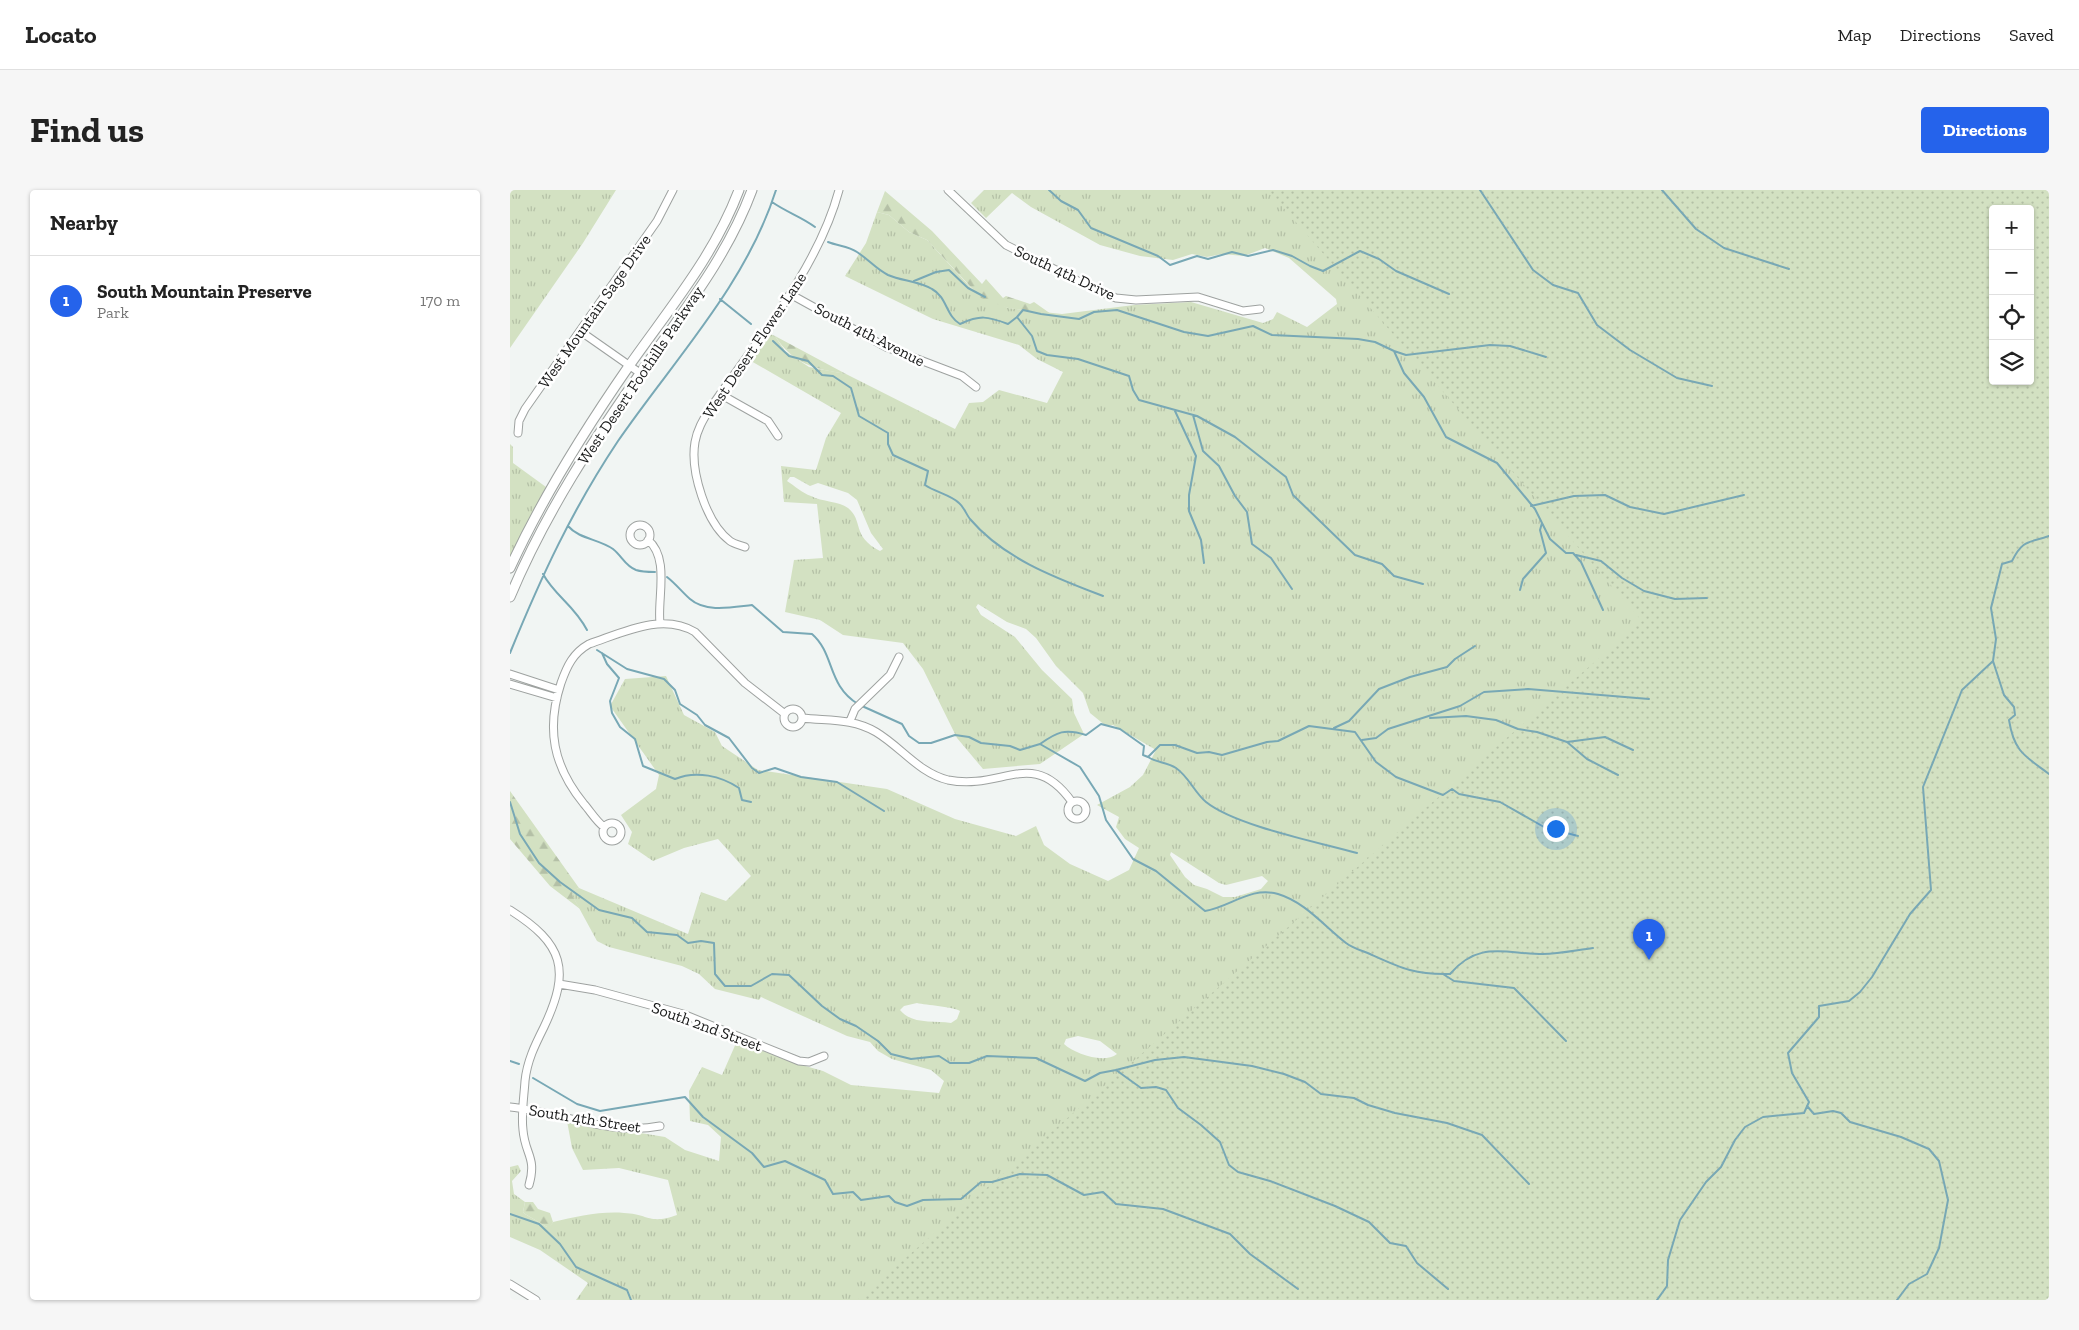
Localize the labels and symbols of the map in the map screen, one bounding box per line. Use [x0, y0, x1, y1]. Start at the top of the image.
street label: West Mountain Sage Drive [534, 231, 655, 392]
street label: South 4th Drive [1011, 241, 1118, 304]
street label: West Desert Flower Lane [698, 269, 810, 422]
street label: West Desert Foothills Parkway [574, 282, 708, 468]
street label: South 4th Avenue [811, 298, 928, 370]
your location [1543, 816, 1569, 842]
pin: 1 [1633, 919, 1665, 960]
street label: South 2nd Street [649, 998, 765, 1055]
street label: South 4th Street [528, 1100, 642, 1137]

